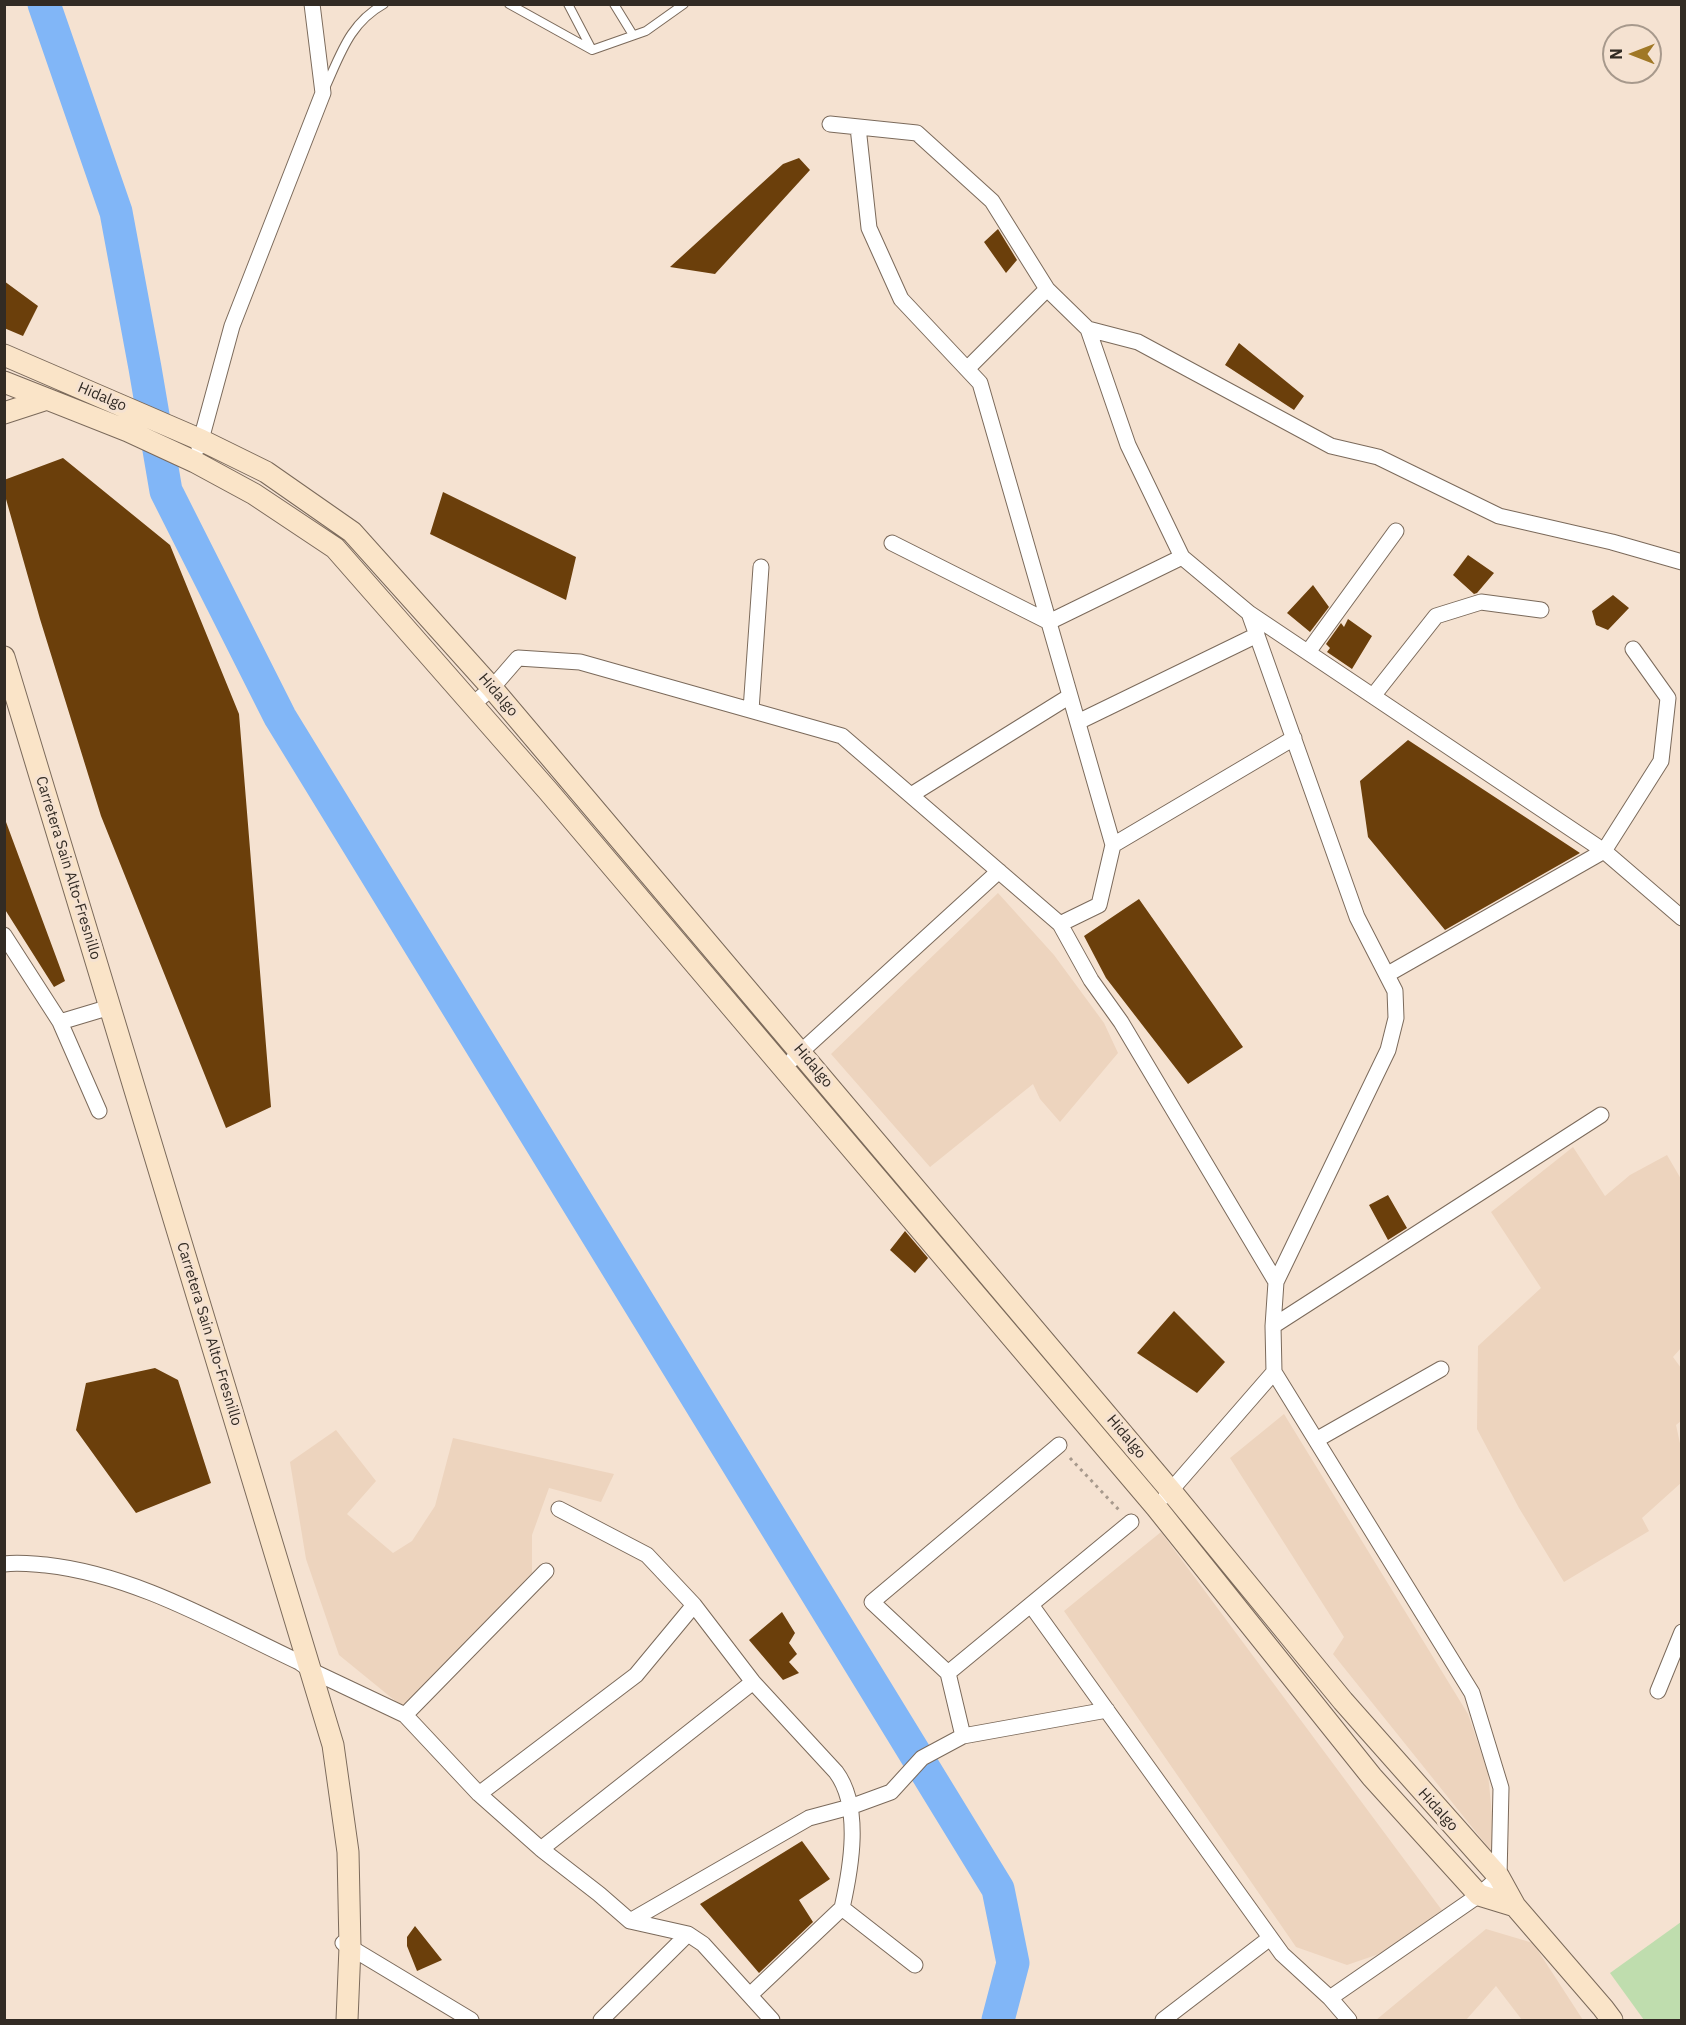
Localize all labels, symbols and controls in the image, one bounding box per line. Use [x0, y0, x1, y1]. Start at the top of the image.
north arrow [1602, 24, 1662, 84]
text: N [1606, 48, 1626, 60]
street label: Hidalgo [75, 379, 129, 415]
street label: Hidalgo [474, 670, 522, 720]
street label: Carretera Sain Alto-Fresnillo [32, 774, 104, 962]
street label: Hidalgo [790, 1041, 836, 1091]
street label: Carretera Sain Alto-Fresnillo [173, 1240, 245, 1428]
street label: Hidalgo [1103, 1412, 1149, 1462]
street label: Hidalgo [1414, 1785, 1462, 1835]

